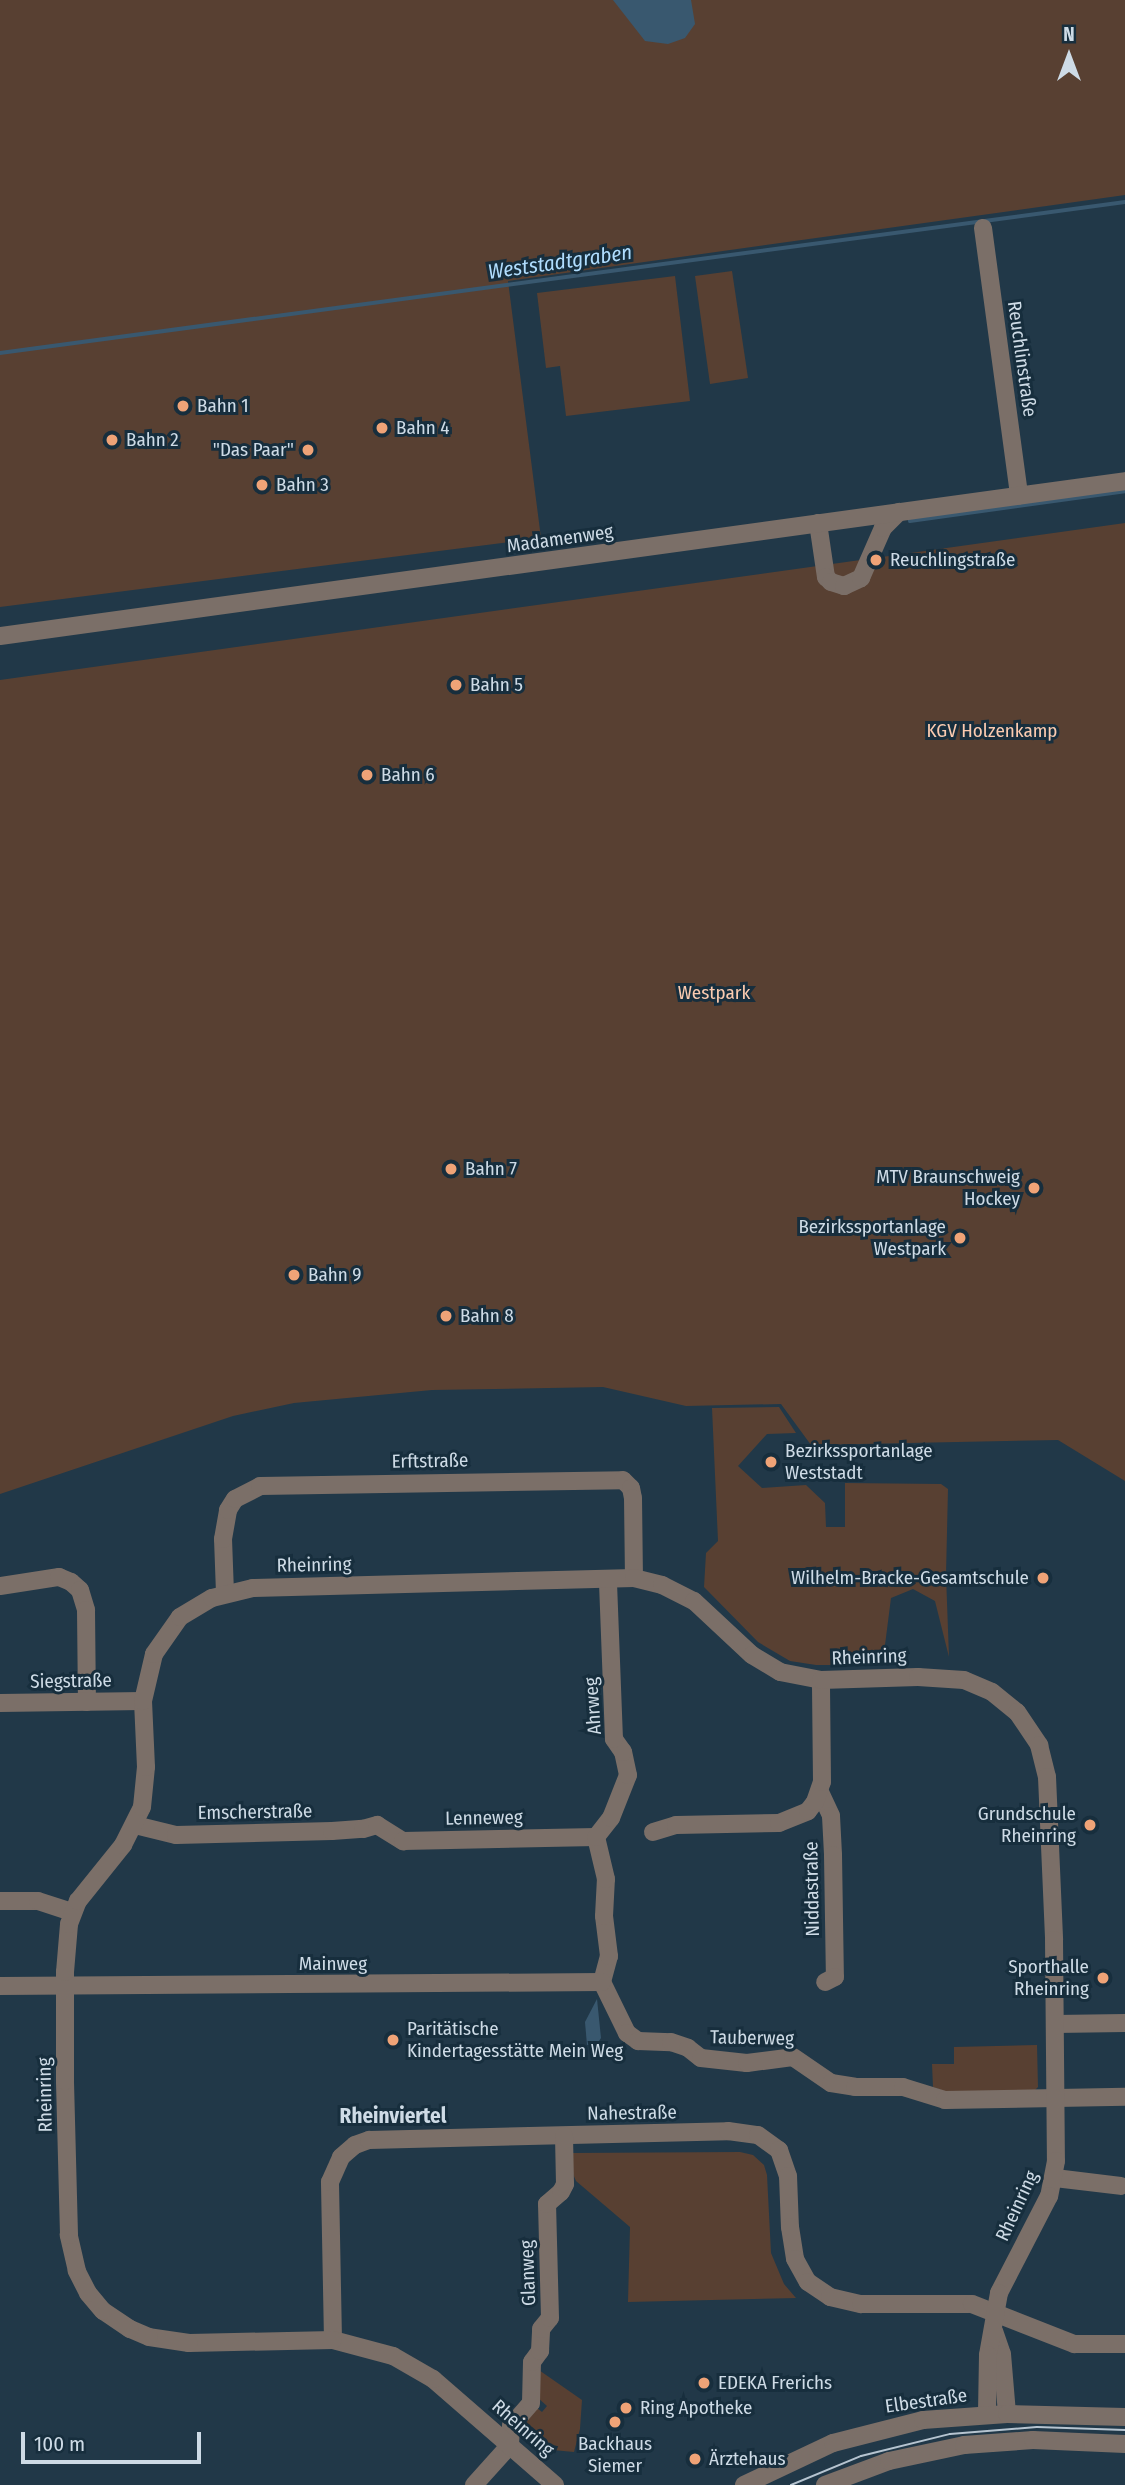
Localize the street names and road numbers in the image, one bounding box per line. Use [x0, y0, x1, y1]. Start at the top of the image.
street label: Reuchlinstraße [1003, 300, 1041, 418]
street label: Madamenweg [505, 520, 615, 558]
street label: Erftstraße [392, 1449, 468, 1473]
street label: Rheinring [276, 1553, 352, 1577]
street label: Rheinring [831, 1644, 907, 1670]
street label: Siegstraße [30, 1669, 112, 1693]
street label: Ahrweg [580, 1677, 606, 1735]
street label: Emscherstraße [198, 1800, 312, 1824]
street label: Lenneweg [445, 1806, 523, 1830]
street label: Niddastraße [800, 1841, 824, 1937]
street label: Mainweg [299, 1953, 367, 1975]
street label: Tauberweg [710, 2026, 794, 2050]
street label: Rheinring [33, 2057, 57, 2133]
street label: Nahestraße [587, 2101, 677, 2125]
street label: Rheinring [991, 2167, 1043, 2245]
street label: Glanweg [515, 2240, 541, 2306]
street label: Elbestraße [884, 2384, 968, 2418]
street label: Rheinring [487, 2395, 559, 2461]

